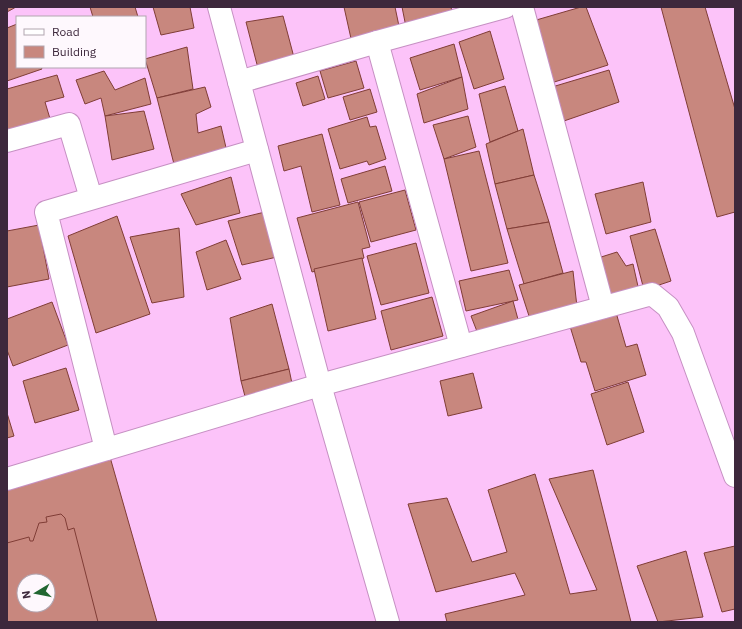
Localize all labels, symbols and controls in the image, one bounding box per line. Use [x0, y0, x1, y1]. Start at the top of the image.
legend [16, 16, 146, 68]
text: Road [52, 24, 80, 39]
text: Building [52, 44, 97, 59]
north arrow [16, 573, 56, 613]
text: N [19, 590, 34, 600]

